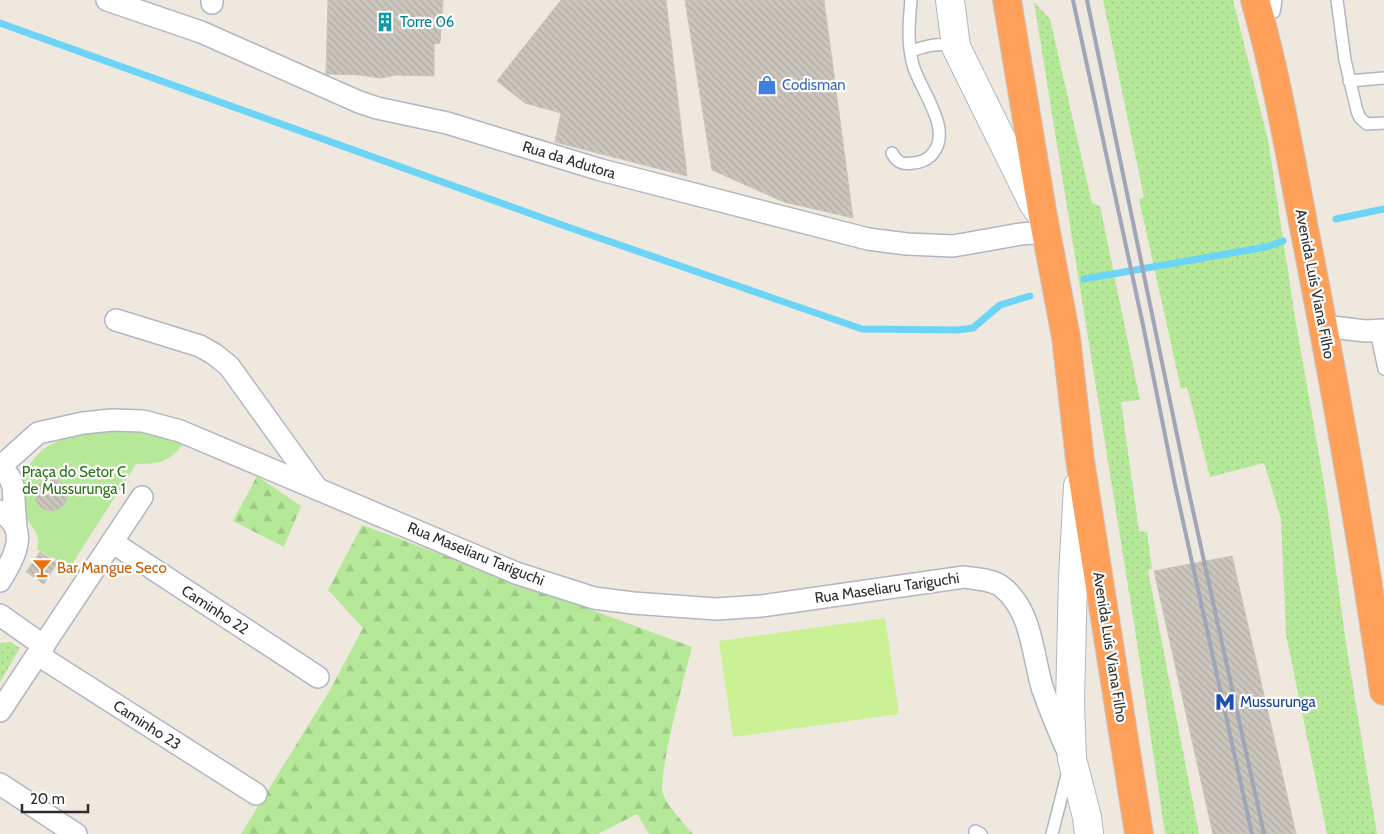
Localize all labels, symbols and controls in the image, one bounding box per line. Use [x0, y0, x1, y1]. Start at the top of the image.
building icon: Torre 06 [374, 11, 396, 33]
place label: Torre 06 [400, 13, 454, 31]
shop icon: Codisman [756, 74, 778, 96]
place label: Codisman [782, 76, 846, 94]
street label: Rua da Adutora [520, 137, 619, 183]
street label: Avenida Luís Viana Filho [1292, 208, 1338, 360]
park label: Praça do Setor C de Mussurunga 1 [22, 463, 126, 498]
street label: Rua Maseliaru Tariguchi [405, 518, 547, 590]
bar icon: Bar Mangue Seco [31, 557, 53, 579]
place label: Bar Mangue Seco [57, 559, 167, 577]
street label: Rua Maseliaru Tariguchi [813, 569, 961, 607]
street label: Avenida Luís Viana Filho [1089, 570, 1131, 724]
street label: Caminho 22 [178, 582, 252, 638]
metro station icon: Mussurunga [1214, 691, 1236, 713]
place label: Mussurunga [1240, 693, 1317, 711]
street label: Caminho 23 [110, 697, 184, 753]
scale bar [22, 782, 89, 814]
text: 20 m [30, 790, 65, 808]

